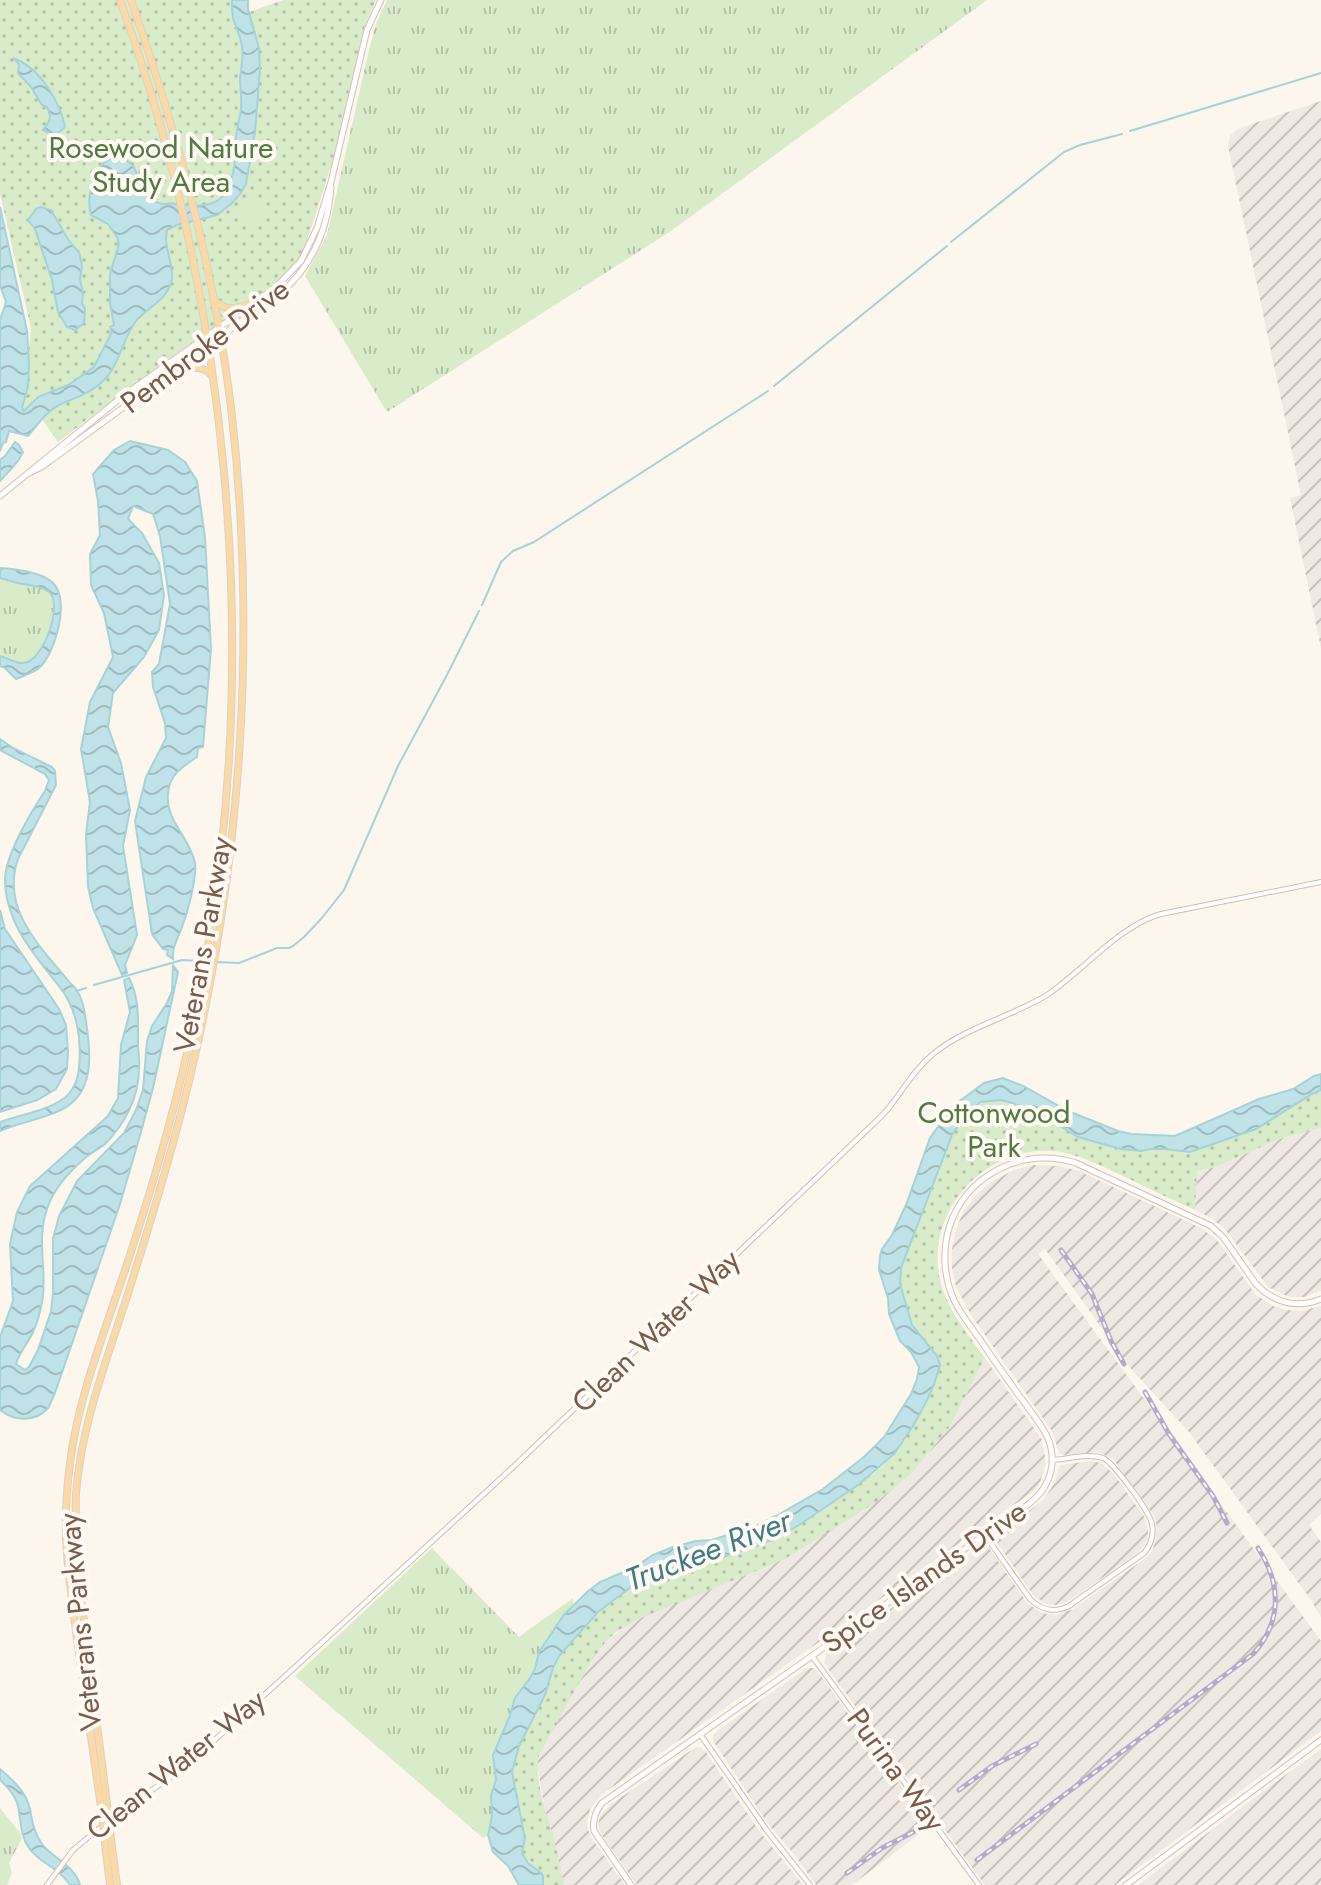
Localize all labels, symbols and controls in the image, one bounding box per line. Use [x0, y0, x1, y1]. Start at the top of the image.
park label: Rosewood Nature Study Area [49, 126, 274, 203]
street label: Pembroke Drive [111, 268, 298, 423]
street label: Veterans Parkway [162, 833, 243, 1056]
park label: Cottonwood Park [917, 1091, 1071, 1168]
street label: Clean Water Way [562, 1238, 750, 1422]
street label: Spice Islands Drive [812, 1490, 1035, 1663]
water label: Truckee River [619, 1497, 800, 1603]
street label: Veterans Parkway [47, 1510, 112, 1733]
street label: Clean Water Way [77, 1678, 275, 1850]
street label: Purina Way [837, 1699, 956, 1841]

